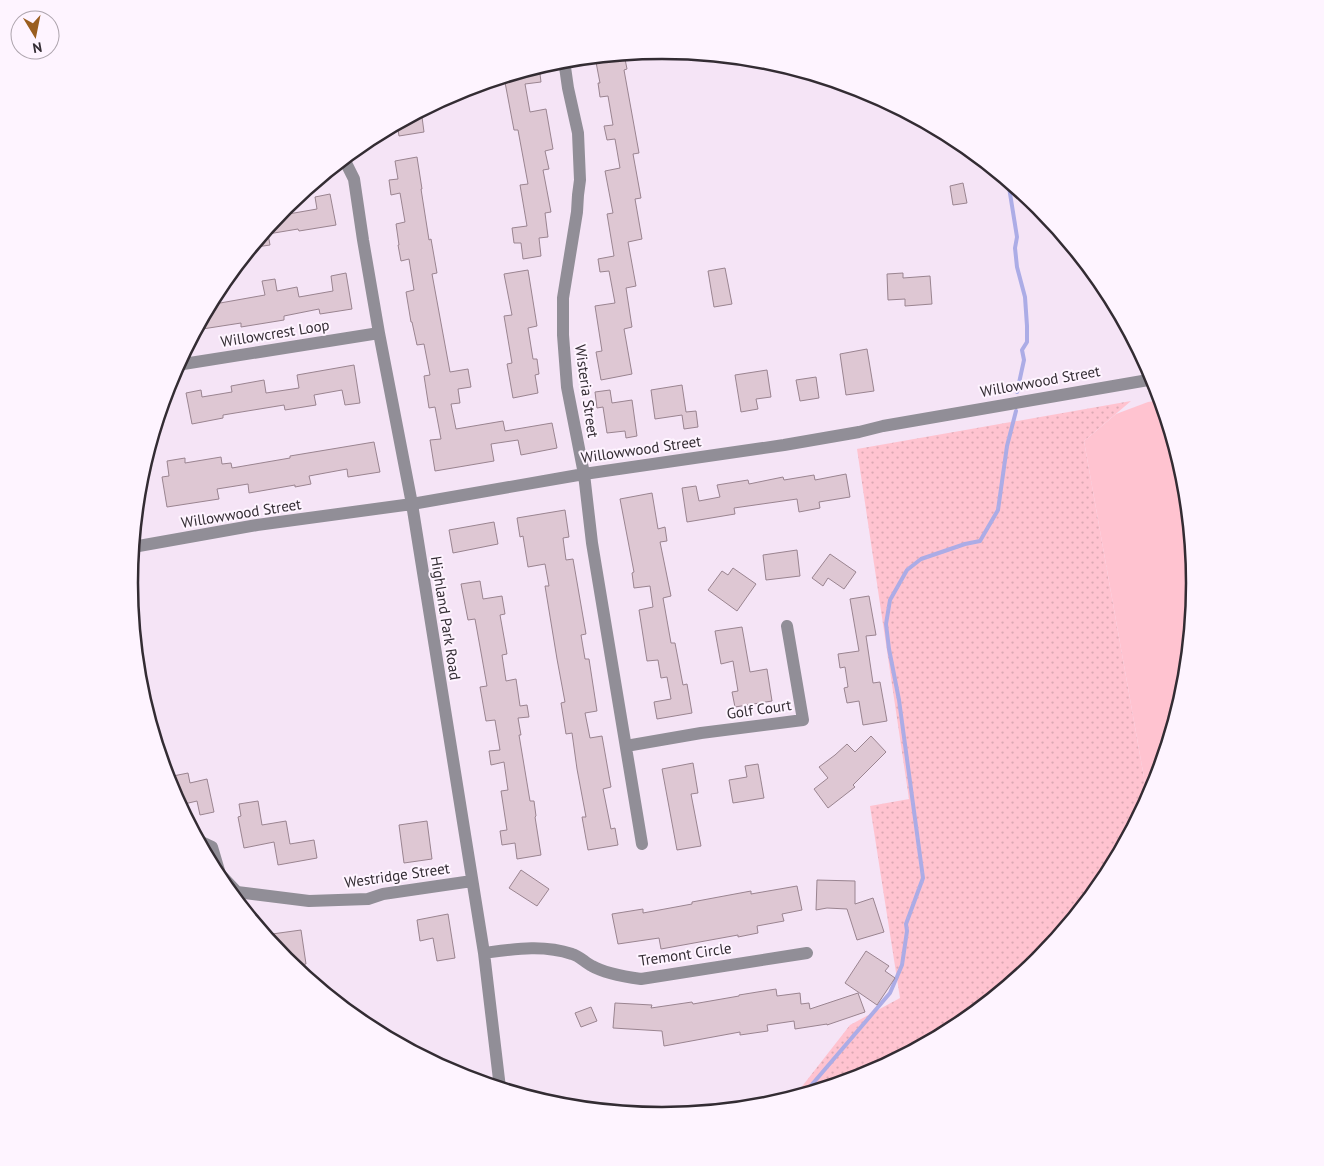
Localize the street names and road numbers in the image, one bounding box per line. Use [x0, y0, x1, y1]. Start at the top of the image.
street label: Willowcrest Loop [219, 315, 331, 351]
street label: Wisteria Street [571, 343, 603, 439]
street label: Willowwood Street [979, 361, 1101, 401]
street label: Willowwood Street [580, 431, 702, 467]
street label: Willowwood Street [180, 494, 302, 532]
street label: Highland Park Road [427, 555, 465, 681]
street label: Golf Court [725, 695, 793, 723]
street label: Westridge Street [343, 858, 451, 892]
street label: Tremont Circle [637, 938, 733, 970]

